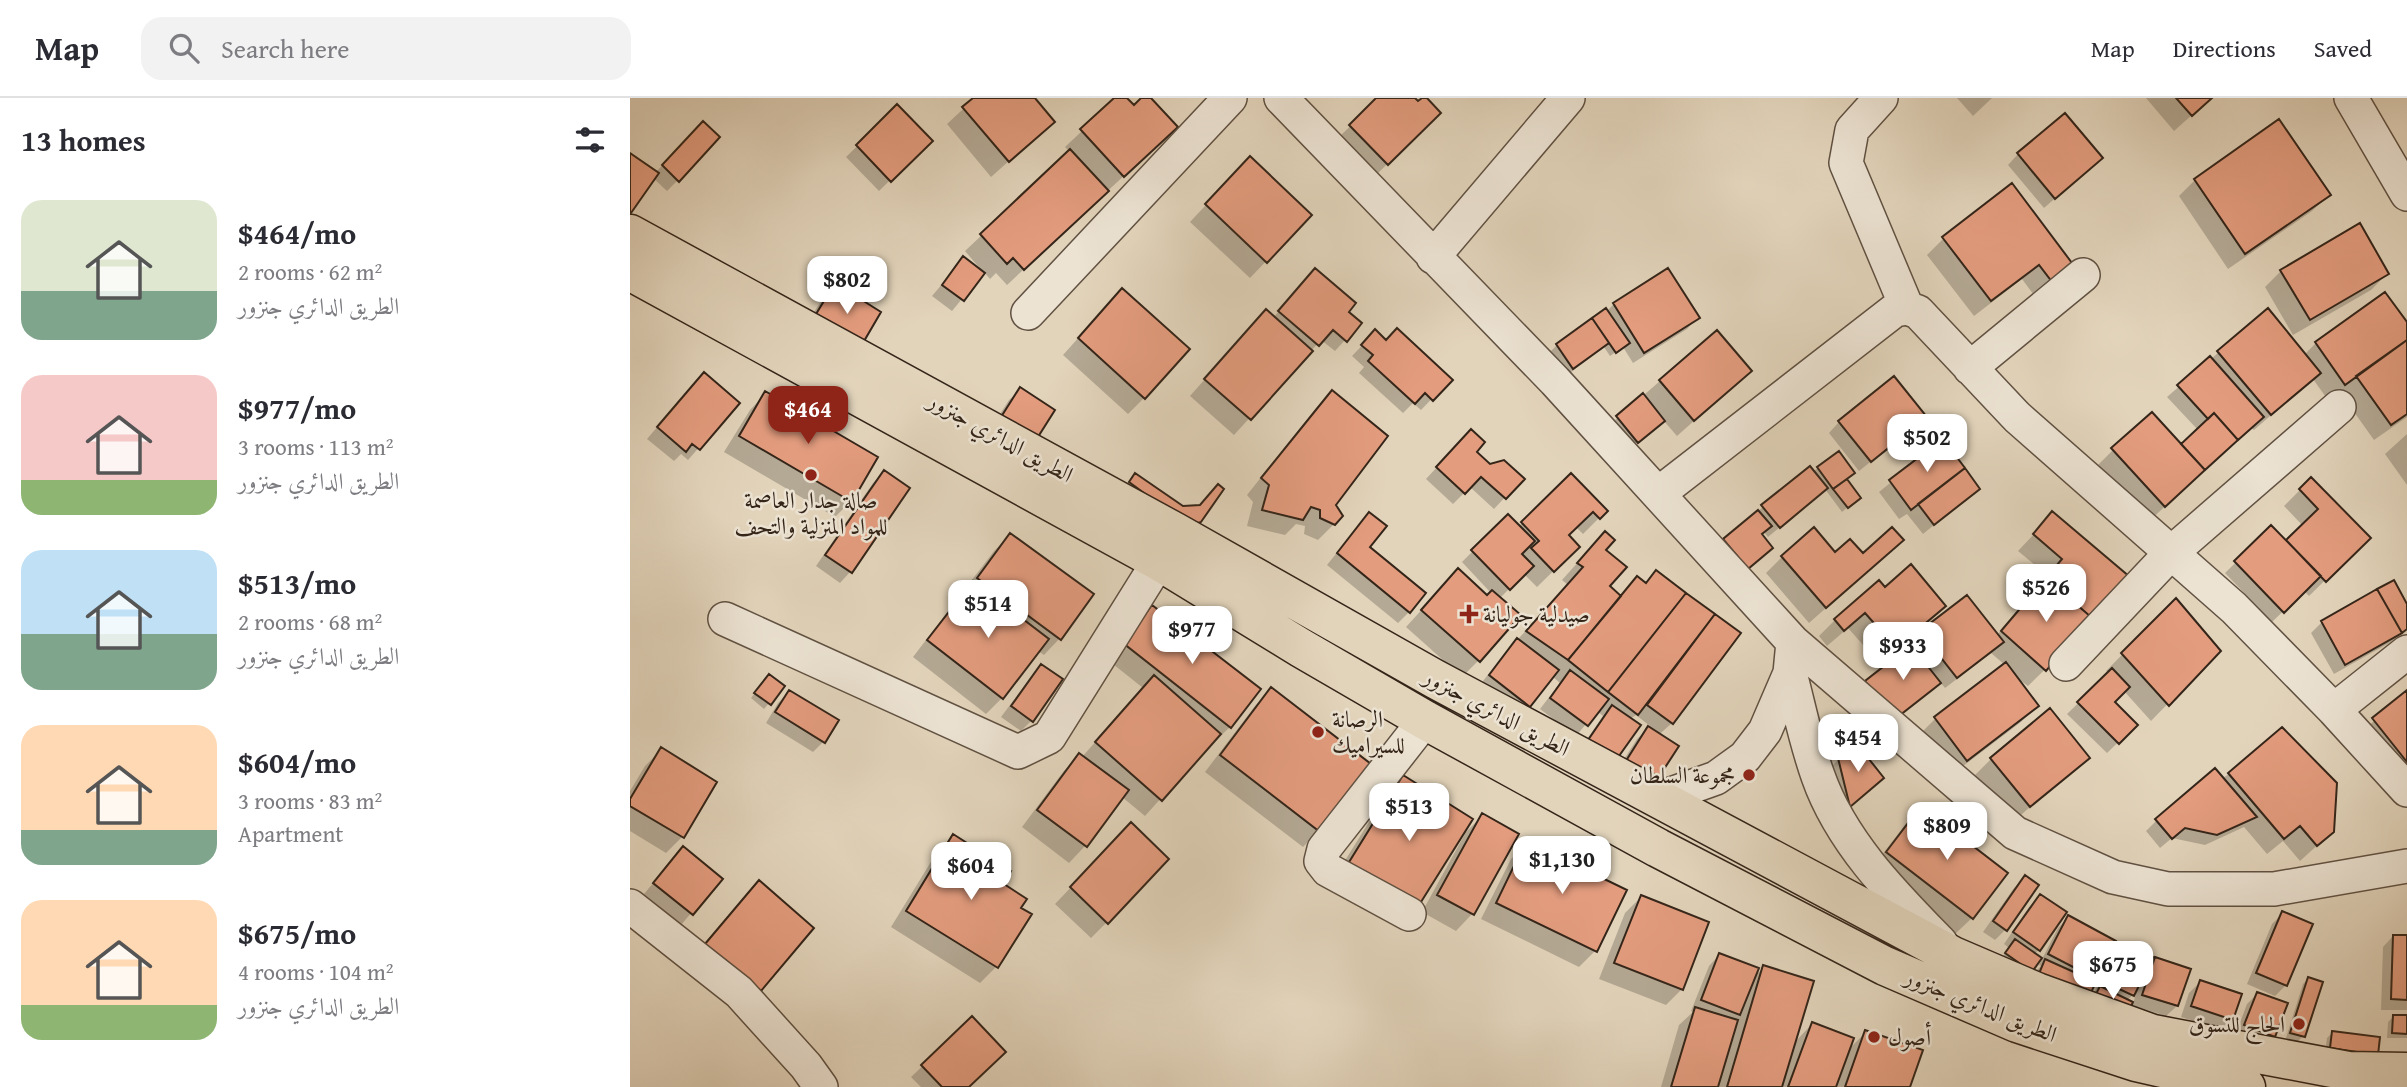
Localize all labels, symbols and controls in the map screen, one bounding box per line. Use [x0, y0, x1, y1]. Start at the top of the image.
search box [141, 17, 631, 80]
text: Map [35, 24, 99, 72]
icon: search [165, 29, 203, 67]
text: Search here [221, 29, 349, 68]
text: Map [2091, 31, 2135, 66]
text: Directions [2173, 31, 2276, 66]
text: Saved [2314, 31, 2372, 66]
text: 13 homes [21, 118, 146, 162]
icon: filters [571, 121, 609, 159]
text: $464/mo [238, 211, 356, 255]
icon: home [77, 228, 161, 312]
text: 2 rooms · 62 m² [238, 255, 382, 288]
pin: $802 [806, 256, 888, 316]
text: $802 [823, 262, 871, 295]
text: الطريق الدائري جنزور [238, 289, 399, 322]
street label: الطريق الدائري جنزور [919, 382, 1080, 493]
text: $977/mo [238, 386, 356, 430]
pin: $464 [767, 386, 849, 446]
text: $464 [784, 392, 832, 425]
icon: home [77, 403, 161, 487]
pin: $502 [1886, 414, 1968, 474]
text: $502 [1903, 420, 1951, 453]
text: 3 rooms · 113 m² [238, 430, 393, 463]
text: الطريق الدائري جنزور [238, 464, 399, 497]
marker: صالة جدار العاصمة للمواد المنزلية والتحف [803, 467, 819, 483]
place label: صالة جدار العاصمة للمواد المنزلية والتحف [734, 483, 888, 542]
text: $513/mo [238, 561, 356, 605]
pin: $526 [2005, 564, 2087, 624]
text: $526 [2022, 570, 2070, 603]
icon: home [77, 578, 161, 662]
pin: $514 [947, 580, 1029, 640]
text: $514 [964, 586, 1012, 619]
place label: صيدلية جوليانة [1483, 597, 1590, 630]
text: 2 rooms · 68 m² [238, 605, 382, 638]
pin: $977 [1151, 606, 1233, 666]
marker: صيدلية جوليانة [1461, 606, 1477, 622]
text: $977 [1168, 612, 1216, 645]
pin: $933 [1862, 622, 1944, 682]
text: $933 [1879, 628, 1927, 661]
text: الطريق الدائري جنزور [238, 639, 399, 672]
street label: الطريق الدائري جنزور [1415, 658, 1576, 767]
place label: الرصانة للسيراميك [1332, 702, 1405, 761]
pin: $454 [1817, 714, 1899, 774]
text: $454 [1834, 720, 1882, 753]
marker: الرصانة للسيراميك [1310, 724, 1326, 740]
text: $604/mo [238, 740, 356, 784]
icon: home [77, 753, 161, 837]
place label: مجموعة السلطان [1630, 758, 1735, 791]
marker: مجموعة السلطان [1741, 767, 1757, 783]
text: 3 rooms · 83 m² [238, 784, 382, 817]
pin: $513 [1368, 784, 1450, 843]
text: $513 [1385, 789, 1433, 822]
pin: $809 [1906, 802, 1988, 862]
text: $809 [1923, 808, 1971, 841]
text: Apartment [238, 817, 343, 850]
pin: $1,130 [1505, 836, 1619, 896]
pin: $604 [930, 842, 1012, 902]
text: $1,130 [1529, 842, 1595, 875]
text: $604 [947, 848, 995, 881]
text: $675/mo [238, 911, 356, 955]
icon: home [77, 928, 161, 1012]
pin: $675 [2072, 942, 2154, 1001]
text: $675 [2089, 947, 2137, 980]
text: 4 rooms · 104 m² [238, 955, 393, 988]
street label: الطريق الدائري جنزور [1897, 958, 2062, 1053]
text: الطريق الدائري جنزور [238, 989, 399, 1022]
place label: الحاج للتسوق [2189, 1007, 2285, 1045]
marker: الحاج للتسوق [2291, 1016, 2307, 1032]
place label: أصول [1888, 1020, 1932, 1053]
marker: أصول [1866, 1029, 1882, 1045]

